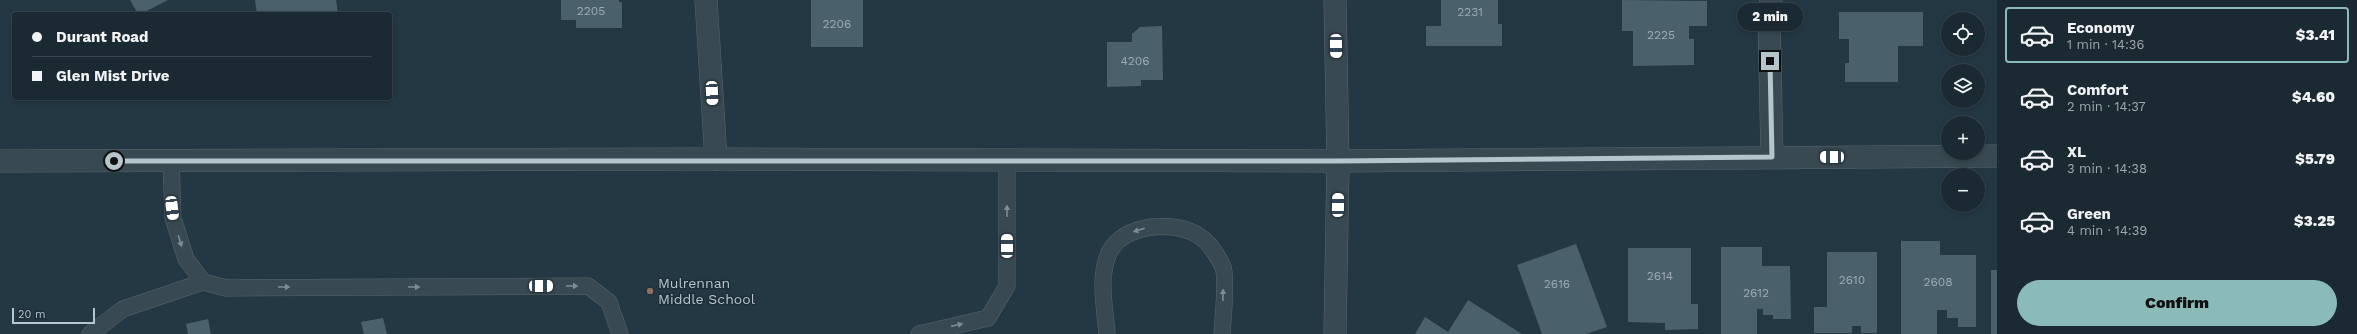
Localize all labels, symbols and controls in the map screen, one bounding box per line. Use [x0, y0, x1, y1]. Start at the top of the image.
callout: 2 min [1737, 3, 1803, 31]
house number: 2205 [577, 4, 605, 18]
house number: 2231 [1457, 5, 1483, 19]
text: 2 min [1752, 9, 1788, 24]
map controls [1941, 12, 1985, 212]
button: locate [1941, 12, 1985, 56]
house number: 2206 [823, 17, 851, 31]
icon: car [2019, 17, 2055, 53]
text: Economy [2067, 19, 2134, 37]
text: $3.41 [2296, 26, 2335, 44]
text: Durant Road [56, 28, 148, 46]
house number: 2225 [1647, 28, 1675, 42]
car [1330, 34, 1342, 58]
text: 1 min · 14:36 [2067, 37, 2144, 52]
route end [1761, 52, 1779, 70]
house number: 4206 [1120, 54, 1150, 68]
button: layers [1941, 64, 1985, 108]
text: Glen Mist Drive [56, 67, 169, 85]
icon: car [2019, 79, 2055, 115]
car [705, 81, 719, 105]
text: Comfort [2067, 81, 2128, 99]
text: $4.60 [2292, 88, 2335, 106]
text: 2 min · 14:37 [2067, 99, 2146, 114]
button: + [1941, 116, 1985, 160]
icon: car [2019, 141, 2055, 177]
text: XL [2067, 143, 2086, 161]
text: $5.79 [2295, 150, 2335, 168]
car [1820, 151, 1844, 163]
route start [105, 152, 123, 170]
text: 3 min · 14:38 [2067, 161, 2147, 176]
button: − [1941, 168, 1985, 212]
car [1332, 193, 1344, 217]
car [165, 195, 179, 221]
icon: car [2019, 203, 2055, 239]
one-way arrow [1004, 204, 1010, 217]
text: Green [2067, 205, 2111, 223]
text: $3.25 [2294, 212, 2335, 230]
text: 4 min · 14:39 [2067, 223, 2147, 238]
one-way arrow [1133, 227, 1145, 233]
car [1001, 234, 1013, 258]
one-way arrow [177, 235, 183, 247]
house number: 2614 [1647, 269, 1673, 283]
house number: 2610 [1839, 273, 1865, 287]
place label: Mulrennan Middle School [658, 275, 756, 307]
house number: 2608 [1923, 275, 1953, 289]
house number: 2616 [1544, 277, 1570, 291]
car [529, 280, 553, 292]
button: Confirm [2017, 280, 2337, 326]
one-way arrow [566, 283, 579, 289]
one-way arrow [278, 284, 291, 290]
one-way arrow [408, 284, 421, 290]
marker: Mulrennan Middle School [645, 286, 655, 296]
house number: 2612 [1743, 286, 1769, 300]
one-way arrow [1220, 288, 1226, 301]
scale bar [12, 306, 95, 325]
text: 20 m [18, 308, 46, 321]
one-way arrow [950, 322, 963, 328]

